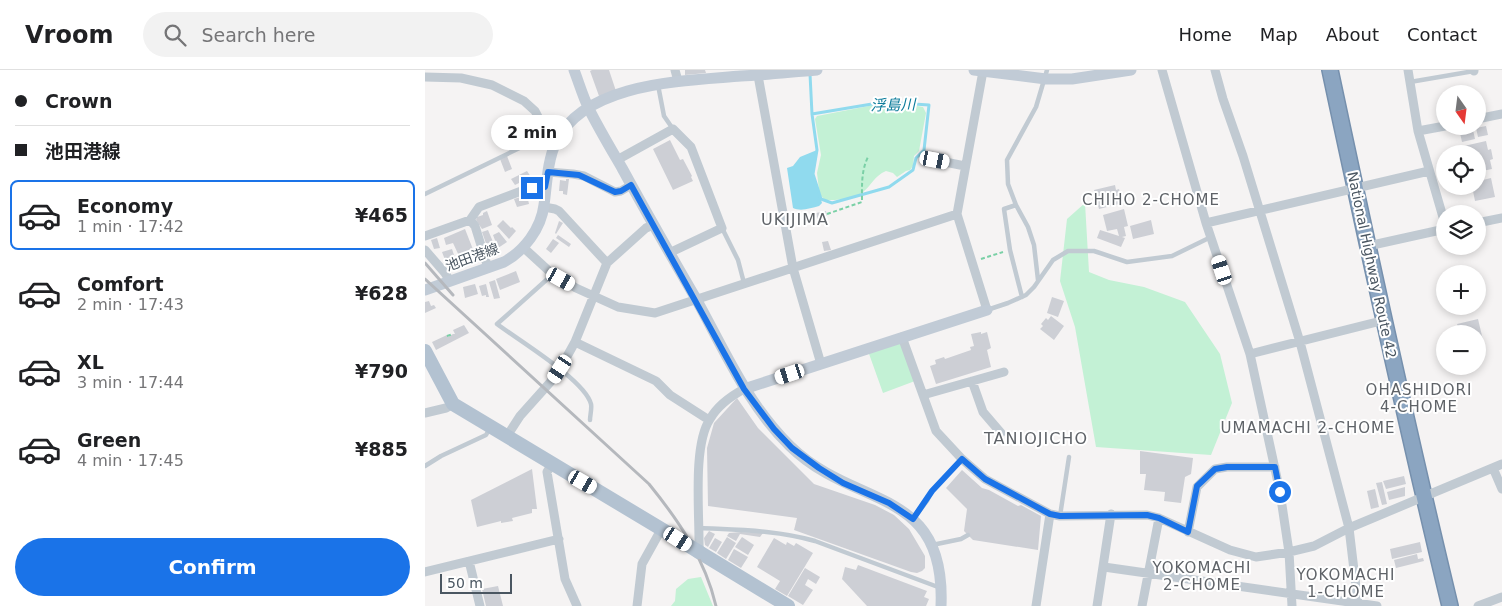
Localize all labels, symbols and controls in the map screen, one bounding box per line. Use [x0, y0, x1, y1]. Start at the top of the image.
search box [143, 12, 493, 57]
text: Vroom [25, 21, 113, 49]
icon: search [161, 21, 189, 49]
text: Search here [201, 24, 316, 46]
text: Home [1179, 24, 1232, 45]
text: Map [1260, 24, 1298, 45]
text: About [1326, 24, 1379, 45]
text: Contact [1407, 24, 1477, 45]
north arrow [1436, 85, 1486, 135]
map controls [1436, 85, 1486, 375]
text: Crown [45, 90, 112, 112]
water label: 浮島川 [870, 96, 918, 114]
callout: 2 min [491, 116, 573, 150]
text: 2 min [507, 123, 557, 142]
text: 池田港線 [45, 140, 121, 162]
button: locate [1436, 145, 1486, 195]
car [918, 150, 951, 170]
street label: National Highway Route 42 [1344, 170, 1400, 360]
route end [521, 177, 543, 199]
district label: CHIHO 2-CHOME [1082, 191, 1220, 209]
icon: car [17, 193, 62, 238]
text: Economy [77, 195, 173, 217]
text: ¥465 [355, 204, 408, 226]
button: layers [1436, 205, 1486, 255]
district label: UKIJIMA [761, 210, 829, 229]
text: 1 min · 17:42 [77, 217, 184, 236]
street label: 池田港線 [443, 240, 501, 274]
car [1210, 253, 1233, 287]
car [544, 265, 577, 293]
button: + [1436, 265, 1486, 315]
icon: car [17, 271, 62, 316]
text: Comfort [77, 273, 164, 295]
text: ¥628 [355, 282, 408, 304]
text: 2 min · 17:43 [77, 295, 184, 314]
button: − [1436, 325, 1486, 375]
icon: car [17, 349, 62, 394]
text: XL [77, 351, 104, 373]
car [545, 352, 574, 386]
text: ¥790 [355, 360, 408, 382]
car [773, 362, 806, 386]
text: 3 min · 17:44 [77, 373, 184, 392]
district label: OHASHIDORI 4-CHOME [1366, 381, 1472, 416]
district label: UMAMACHI 2-CHOME [1220, 419, 1396, 437]
icon: car [17, 427, 62, 472]
text: Green [77, 429, 141, 451]
district label: TANIOJICHO [983, 429, 1088, 448]
text: ¥885 [355, 438, 408, 460]
text: 4 min · 17:45 [77, 451, 184, 470]
car [566, 468, 599, 496]
route start [1269, 481, 1291, 503]
car [661, 525, 694, 553]
button: Confirm [15, 538, 410, 596]
district label: YOKOMACHI 2-CHOME [1151, 559, 1252, 594]
district label: YOKOMACHI 1-CHOME [1295, 566, 1396, 601]
scale bar [440, 571, 513, 594]
text: 50 m [447, 575, 483, 591]

